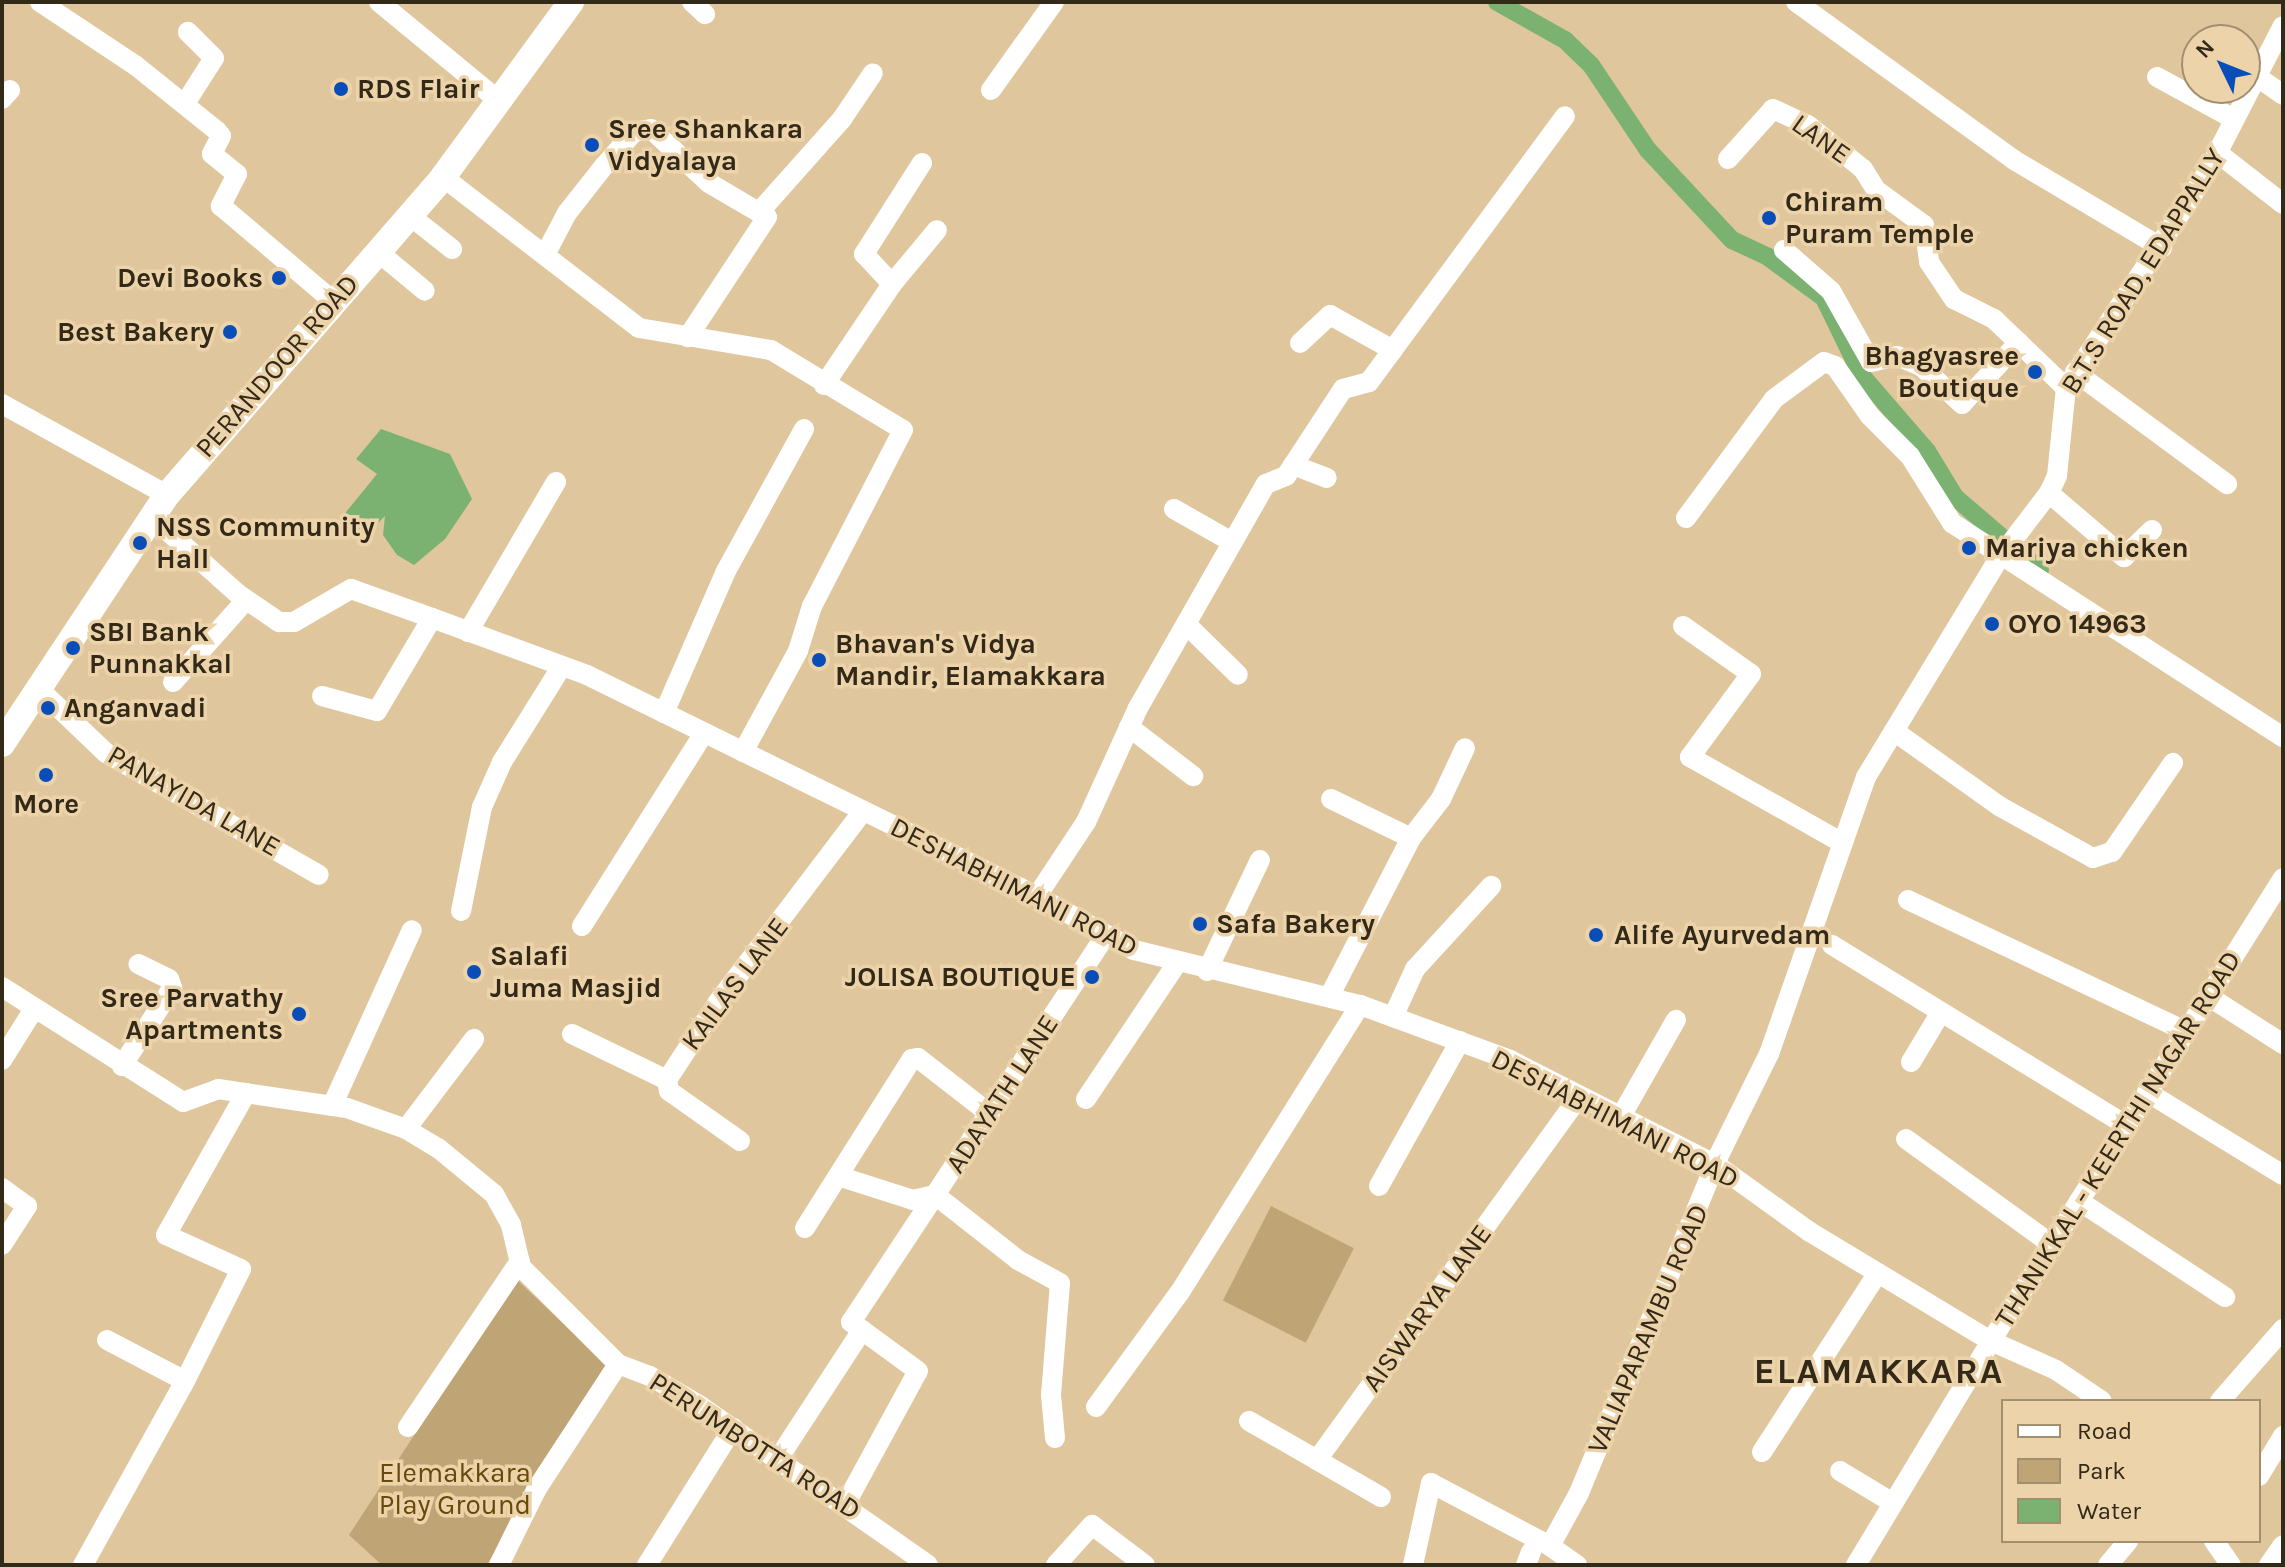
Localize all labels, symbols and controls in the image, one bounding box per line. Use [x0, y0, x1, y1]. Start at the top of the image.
north arrow [2181, 24, 2261, 104]
text: N [2190, 34, 2220, 64]
place label: RDS Flair [357, 72, 480, 106]
marker: RDS Flair [332, 80, 350, 98]
street label: LANE [1785, 107, 1857, 171]
place label: Sree Shankara Vidyalaya [608, 112, 803, 178]
marker: Sree Shankara Vidyalaya [583, 136, 601, 154]
street label: B.T.S ROAD, EDAPPALLY [2054, 142, 2232, 400]
place label: Chiram Puram Temple [1785, 185, 1974, 251]
marker: Chiram Puram Temple [1760, 209, 1778, 227]
place label: Devi Books [117, 261, 263, 295]
street label: PERANDOOR ROAD [188, 267, 366, 465]
marker: Devi Books [270, 269, 288, 287]
place label: Best Bakery [57, 315, 214, 349]
marker: Best Bakery [221, 323, 239, 341]
place label: Bhagyasree Boutique [1865, 339, 2019, 405]
marker: Bhagyasree Boutique [2026, 363, 2044, 381]
place label: NSS Community Hall [156, 510, 375, 576]
place label: Mariya chicken [1985, 531, 2189, 565]
marker: NSS Community Hall [131, 534, 149, 552]
marker: Mariya chicken [1960, 539, 1978, 557]
place label: OYO 14963 [2008, 607, 2147, 641]
place label: SBI Bank Punnakkal [89, 615, 232, 681]
marker: OYO 14963 [1983, 615, 2001, 633]
place label: Bhavan's Vidya Mandir, Elamakkara [835, 627, 1106, 693]
marker: SBI Bank Punnakkal [64, 639, 82, 657]
marker: Bhavan's Vidya Mandir, Elamakkara [810, 651, 828, 669]
place label: Anganvadi [64, 691, 206, 725]
marker: Anganvadi [39, 699, 57, 717]
street label: PANAYIDA LANE [102, 738, 286, 864]
marker: More [37, 766, 55, 784]
place label: More [13, 787, 79, 821]
street label: DESHABHIMANI ROAD [885, 810, 1143, 964]
place label: Safa Bakery [1216, 907, 1375, 941]
street label: KAILAS LANE [674, 911, 796, 1057]
marker: Safa Bakery [1191, 915, 1209, 933]
place label: Alife Ayurvedam [1614, 918, 1830, 952]
marker: Alife Ayurvedam [1585, 924, 1607, 946]
place label: Salafi Juma Masjid [490, 939, 661, 1005]
street label: THANIKKAL - KEERTHI NAGAR ROAD [1988, 944, 2248, 1334]
place label: JOLISA BOUTIQUE [845, 960, 1076, 994]
marker: Salafi Juma Masjid [465, 963, 483, 981]
marker: JOLISA BOUTIQUE [1083, 968, 1101, 986]
place label: Sree Parvathy Apartments [100, 981, 283, 1047]
marker: Sree Parvathy Apartments [290, 1005, 308, 1023]
street label: ADAYATH LANE [938, 1009, 1066, 1179]
street label: DESHABHIMANI ROAD [1486, 1042, 1744, 1196]
street label: VALIAPARAMBU ROAD [1580, 1199, 1716, 1459]
street label: AISWARYA LANE [1355, 1218, 1499, 1398]
district label: ELAMAKKARA [1754, 1350, 2004, 1394]
street label: PERUMBOTTA ROAD [643, 1365, 867, 1527]
legend [2001, 1399, 2261, 1543]
text: Road [2077, 1417, 2132, 1445]
park label: Elemakkara Play Ground [379, 1456, 531, 1522]
text: Park [2077, 1457, 2126, 1485]
text: Water [2077, 1497, 2141, 1525]

